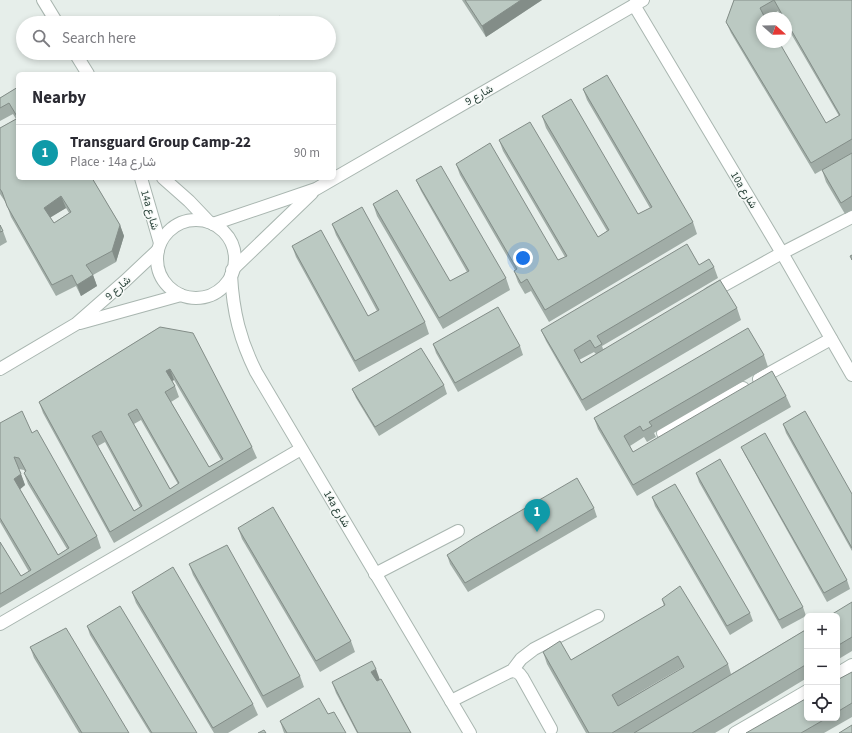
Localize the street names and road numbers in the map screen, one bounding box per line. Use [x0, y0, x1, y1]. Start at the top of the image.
street label: شارع 9 [462, 81, 496, 109]
street label: 10a شارع [727, 169, 761, 212]
street label: 14a شارع [137, 188, 163, 232]
street label: شارع 9 [102, 272, 134, 304]
street label: 14a شارع [320, 488, 354, 531]

